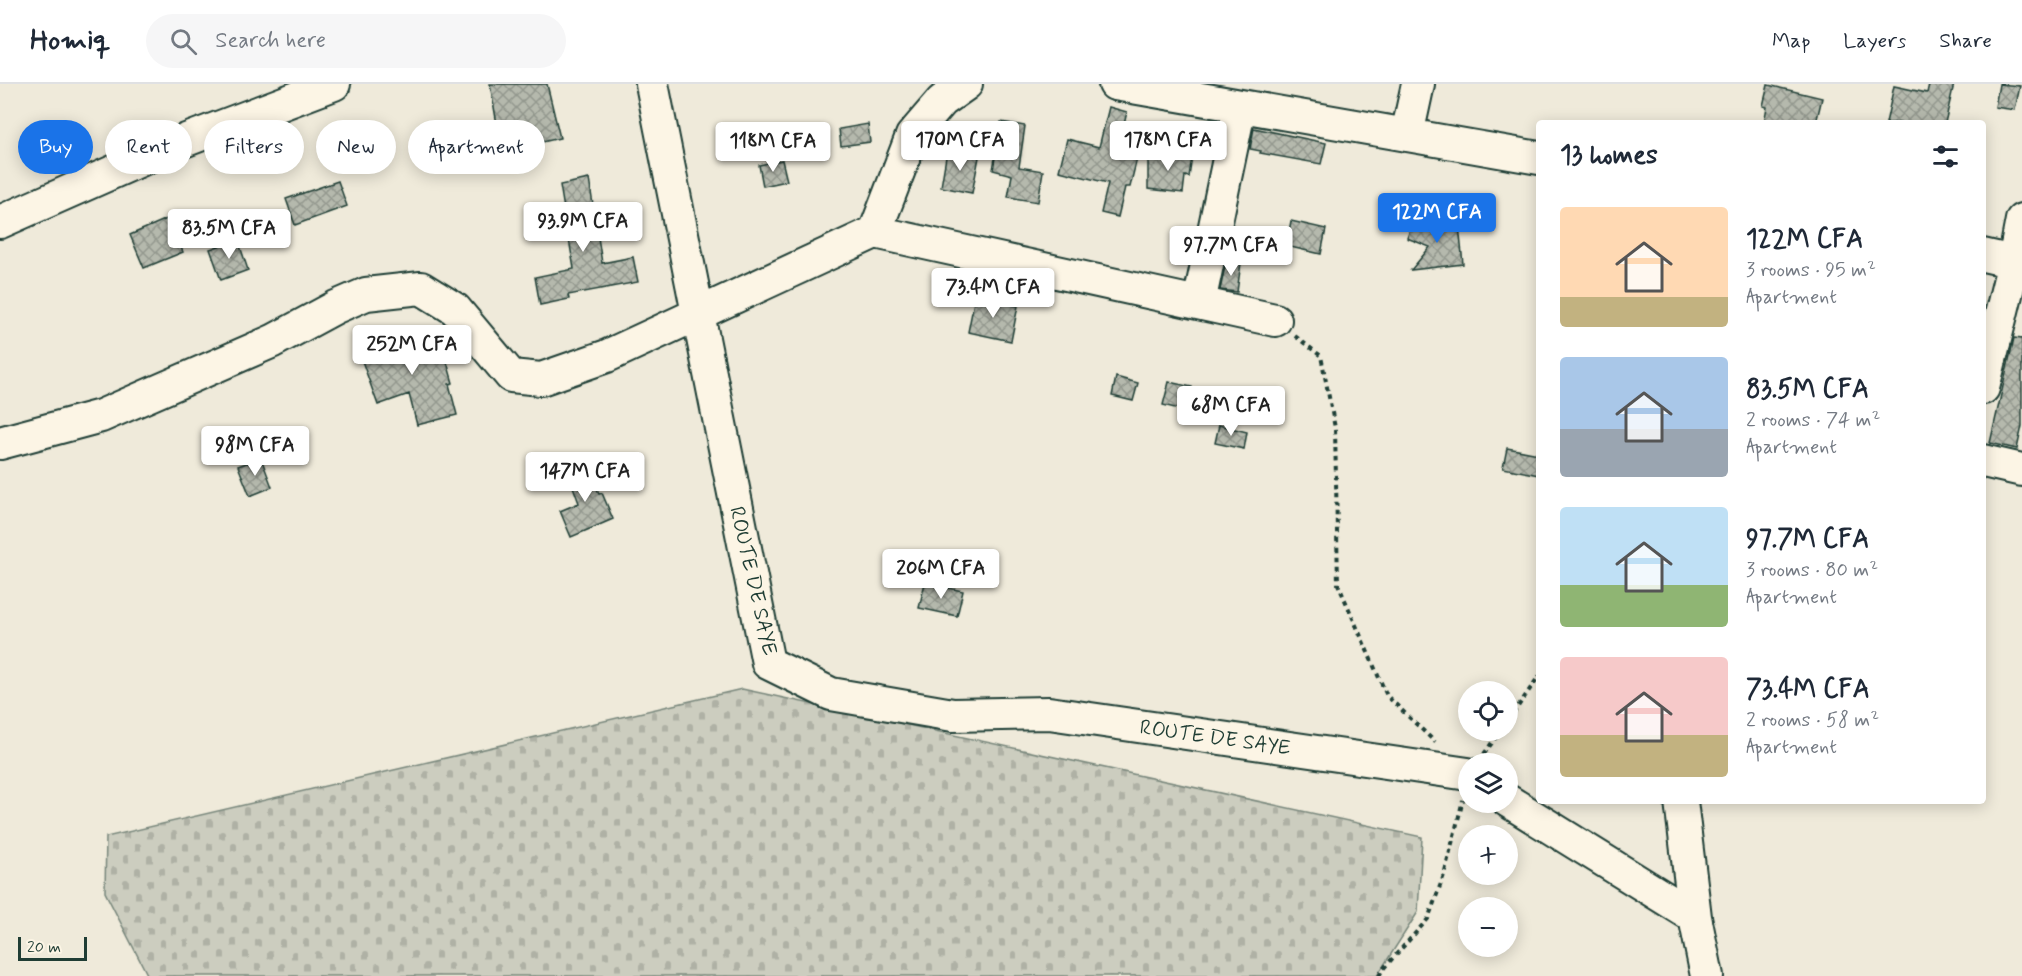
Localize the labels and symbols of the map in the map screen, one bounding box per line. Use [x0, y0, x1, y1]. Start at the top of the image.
pin: 170M CFA [898, 121, 1022, 172]
pin: 178M CFA [1106, 121, 1230, 172]
pin: 118M CFA [711, 122, 835, 173]
pin: 122M CFA [1375, 193, 1499, 244]
pin: 93.9M CFA [514, 202, 652, 253]
pin: 83.5M CFA [160, 209, 298, 260]
pin: 97.7M CFA [1162, 226, 1300, 277]
pin: 73.4M CFA [924, 268, 1062, 319]
pin: 252M CFA [350, 325, 474, 376]
pin: 68M CFA [1176, 386, 1286, 437]
pin: 98M CFA [200, 426, 310, 477]
pin: 147M CFA [523, 452, 647, 503]
street label: ROUTE DE SAYE [722, 504, 784, 658]
pin: 206M CFA [879, 549, 1003, 600]
street label: ROUTE DE SAYE [1138, 714, 1292, 762]
scale bar [18, 934, 87, 962]

